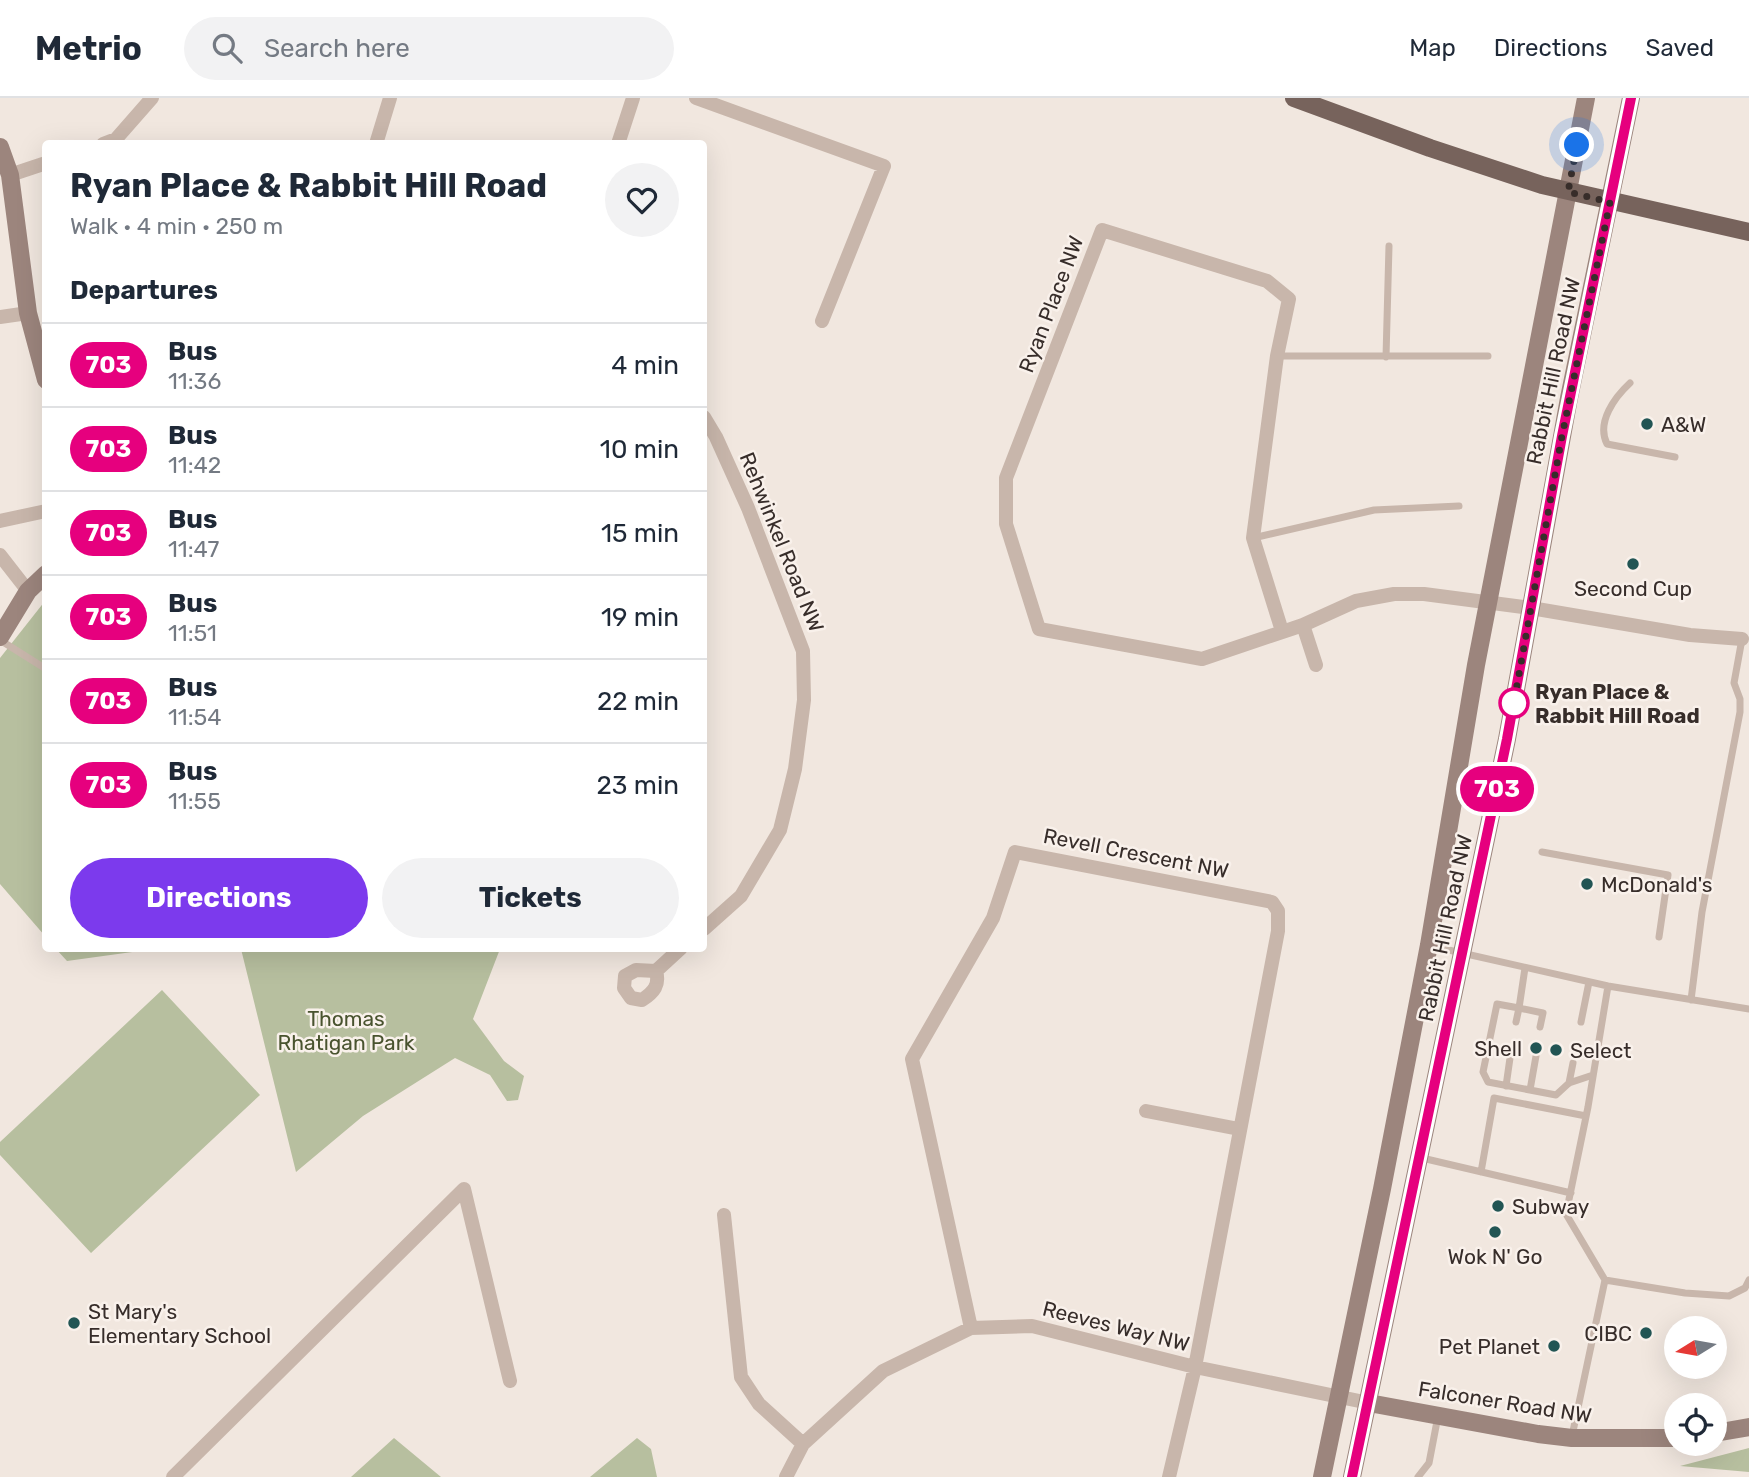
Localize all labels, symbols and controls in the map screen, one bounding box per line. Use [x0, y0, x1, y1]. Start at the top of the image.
search box [184, 17, 674, 80]
text: Metrio [35, 29, 142, 68]
icon: search [208, 29, 246, 67]
text: Search here [264, 33, 410, 64]
text: Map [1409, 34, 1456, 62]
text: Directions [1494, 34, 1607, 62]
text: Saved [1645, 34, 1714, 62]
your location [1559, 127, 1594, 162]
button: heart [605, 163, 679, 237]
text: Ryan Place & Rabbit Hill Road [70, 166, 547, 205]
text: Walk · 4 min · 250 m [70, 212, 283, 240]
street label: Ryan Place NW [1013, 232, 1089, 376]
text: Departures [70, 275, 218, 306]
street label: Rabbit Hill Road NW [1521, 275, 1585, 467]
text: Bus [168, 336, 217, 367]
text: 4 min [611, 350, 679, 381]
text: 703 [86, 351, 131, 379]
text: 11:36 [168, 367, 221, 395]
place label: A&W [1661, 412, 1706, 437]
marker: A&W [1639, 416, 1655, 432]
text: Bus [168, 420, 217, 451]
text: 10 min [600, 434, 679, 465]
text: 703 [86, 435, 131, 463]
street label: Rehwinkel Road NW [735, 449, 829, 635]
text: 11:42 [168, 451, 221, 479]
text: Bus [168, 504, 217, 535]
text: 15 min [601, 518, 679, 549]
text: 703 [86, 519, 131, 547]
text: 11:47 [168, 535, 219, 563]
marker: Second Cup [1625, 556, 1641, 572]
place label: Second Cup [1574, 576, 1692, 601]
text: Bus [168, 588, 217, 619]
text: 19 min [601, 602, 679, 633]
text: 703 [86, 603, 131, 631]
text: 11:51 [168, 619, 217, 647]
text: Bus [168, 672, 217, 703]
place label: Ryan Place & Rabbit Hill Road [1535, 679, 1700, 728]
text: 22 min [597, 686, 679, 717]
text: 703 [86, 687, 131, 715]
marker: Ryan Place & Rabbit Hill Road [1499, 688, 1529, 718]
text: 11:54 [168, 703, 222, 731]
text: Bus [168, 756, 217, 787]
line badge: 703 [1457, 766, 1537, 812]
text: 23 min [597, 770, 679, 801]
text: 703 [86, 771, 131, 799]
text: 703 [1474, 775, 1520, 803]
text: 11:55 [168, 787, 221, 815]
street label: Revell Crescent NW [1041, 823, 1231, 883]
street label: Rabbit Hill Road NW [1413, 832, 1477, 1024]
button: Directions [70, 858, 368, 938]
button: Tickets [382, 858, 679, 938]
place label: McDonald's [1601, 872, 1713, 897]
marker: McDonald's [1579, 876, 1595, 892]
park label: Thomas Rhatigan Park [277, 1006, 415, 1055]
place label: Shell [1474, 1036, 1522, 1061]
place label: Select [1570, 1038, 1632, 1063]
marker: Shell [1528, 1040, 1544, 1056]
marker: Select [1548, 1042, 1564, 1058]
place label: Subway [1512, 1194, 1590, 1219]
marker: Subway [1490, 1198, 1506, 1214]
marker: Wok N' Go [1487, 1224, 1503, 1240]
place label: Wok N' Go [1448, 1244, 1542, 1269]
street label: Reeves Way NW [1040, 1296, 1192, 1356]
place label: St Mary's Elementary School [88, 1299, 271, 1348]
marker: St Mary's Elementary School [66, 1315, 82, 1331]
north arrow [1664, 1316, 1727, 1379]
map controls [1664, 1316, 1727, 1456]
place label: CIBC [1584, 1321, 1632, 1346]
marker: CIBC [1638, 1325, 1654, 1341]
place label: Pet Planet [1439, 1334, 1540, 1359]
marker: Pet Planet [1546, 1338, 1562, 1354]
street label: Falconer Road NW [1416, 1376, 1594, 1428]
button: locate [1664, 1393, 1727, 1456]

